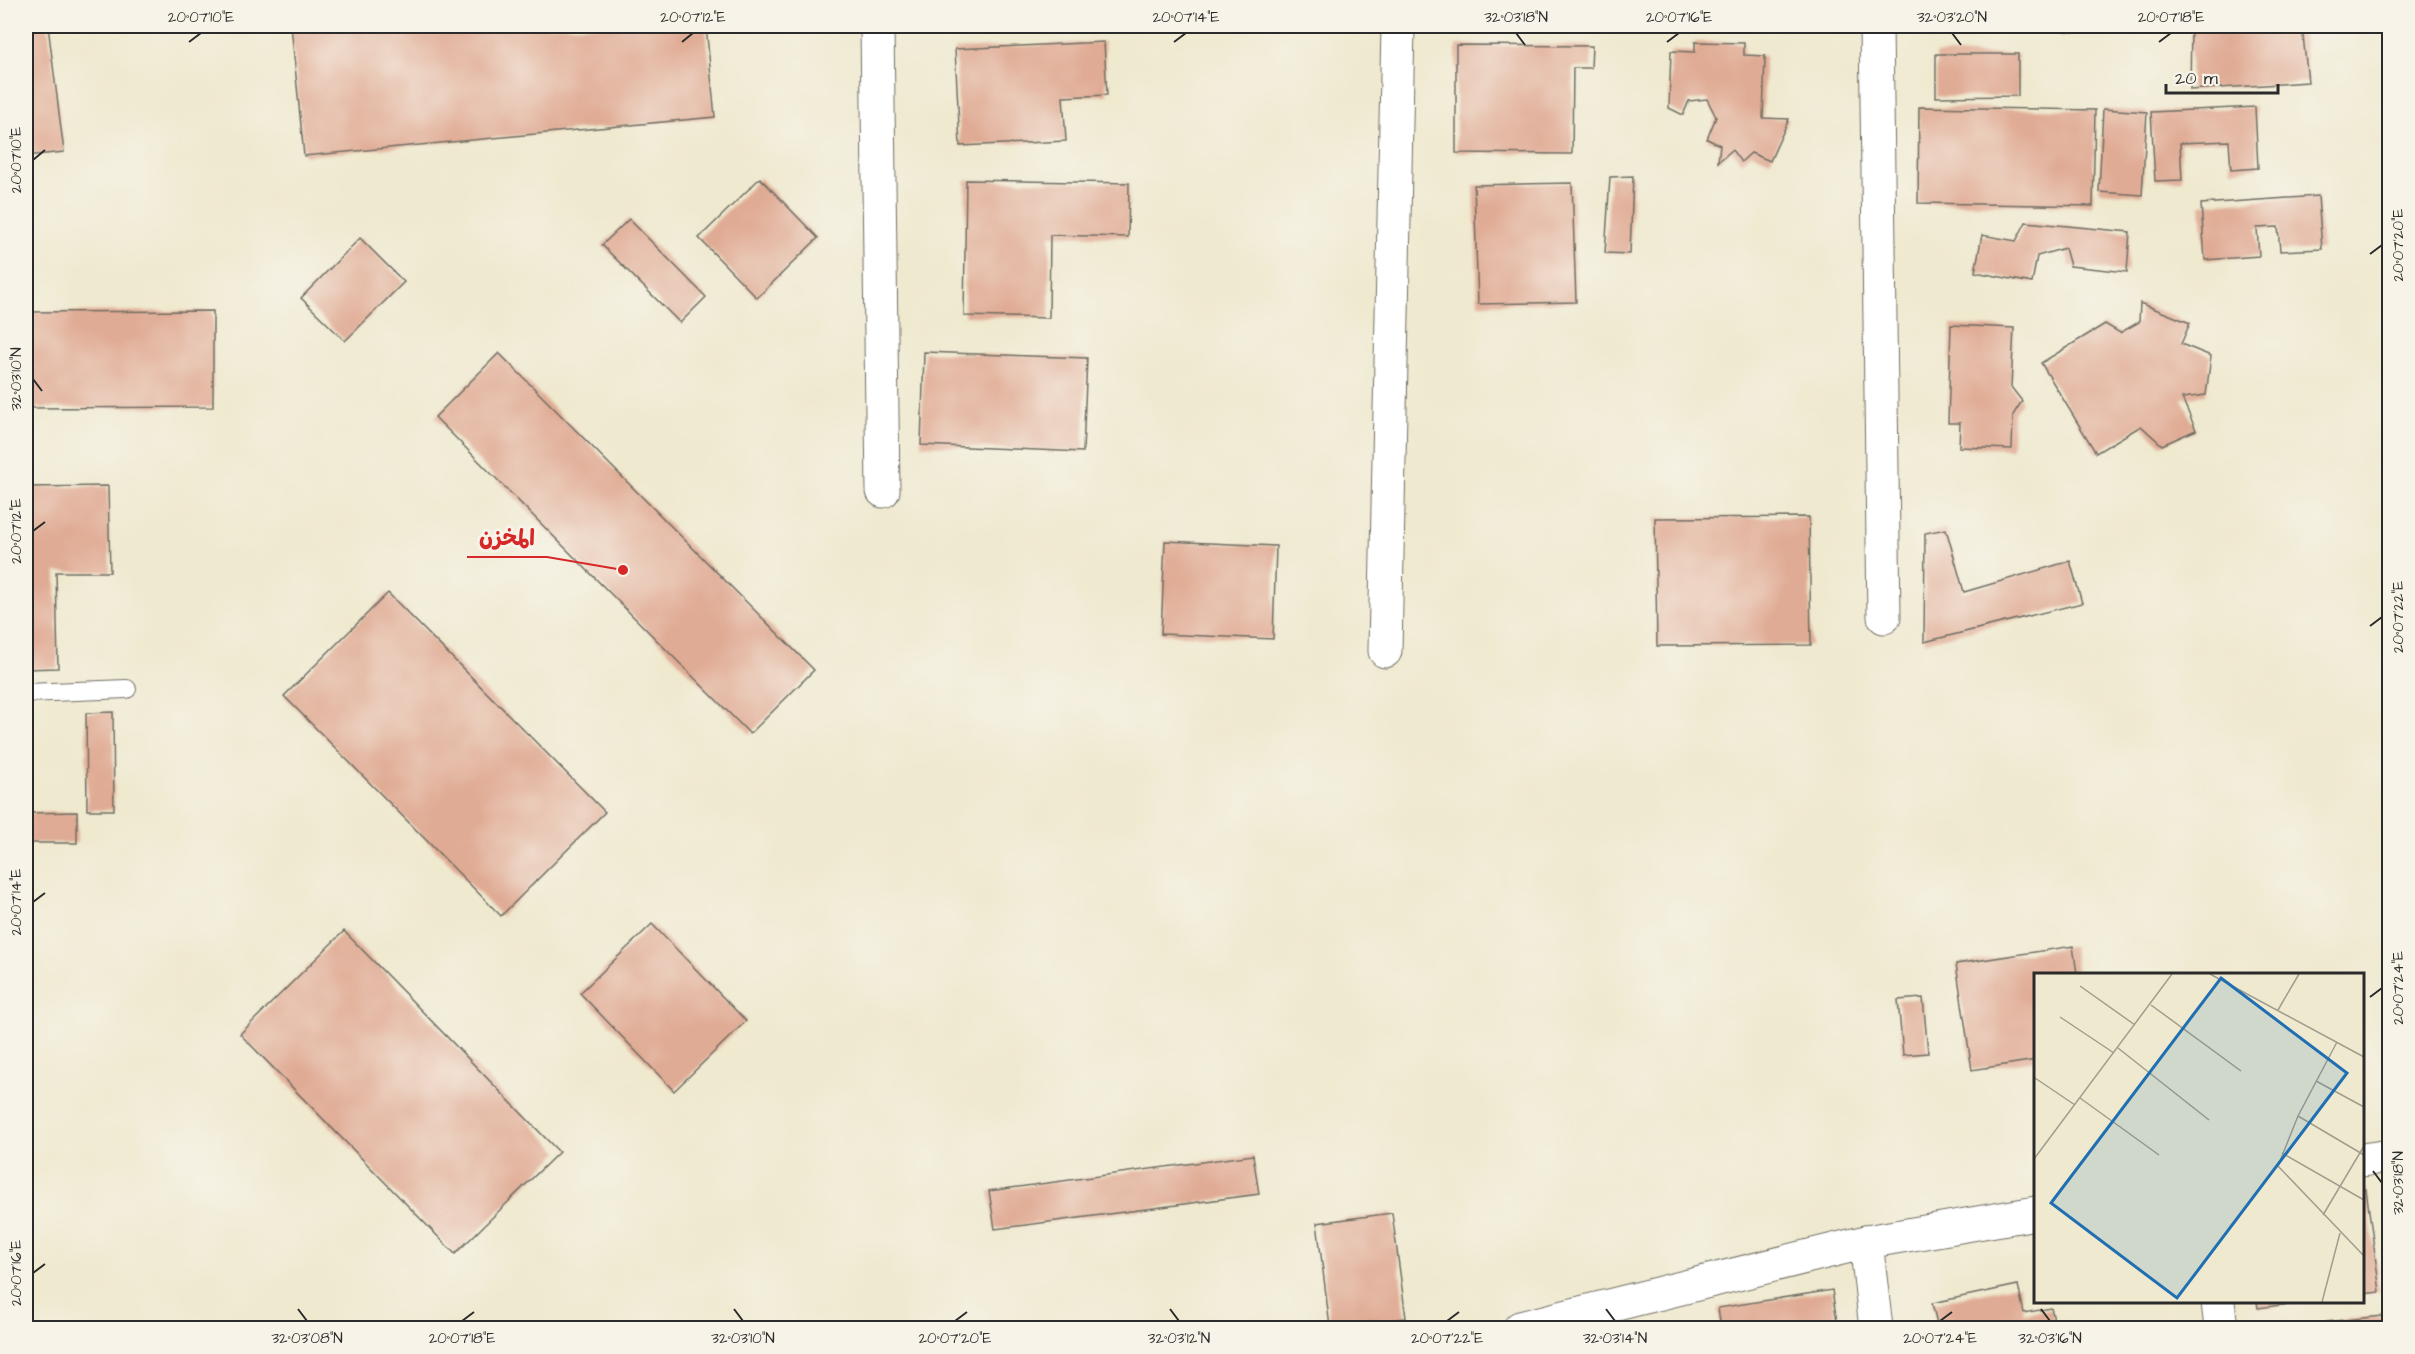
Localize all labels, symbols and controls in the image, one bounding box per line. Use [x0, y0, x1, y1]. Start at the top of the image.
text: 20°07'10"E [168, 7, 234, 28]
text: 20°07'12"E [660, 7, 726, 28]
text: 20°07'14"E [1152, 7, 1220, 28]
text: 32°03'18"N [1484, 7, 1548, 28]
text: 20°07'16"E [1646, 7, 1712, 28]
text: 32°03'20"N [1917, 7, 1987, 28]
text: 20°07'18"E [2138, 7, 2204, 28]
scale bar [2166, 57, 2278, 95]
text: 20 m [2175, 66, 2218, 91]
text: 20°07'10"E [6, 127, 27, 193]
text: 20°07'20"E [2388, 208, 2409, 281]
text: 32°03'10"N [6, 347, 27, 411]
text: 20°07'12"E [6, 498, 27, 564]
callout: المخزن [467, 517, 547, 557]
text: المخزن [479, 523, 535, 554]
text: 20°07'22"E [2388, 581, 2409, 653]
text: 20°07'14"E [6, 868, 27, 936]
text: 20°07'24"E [2388, 951, 2409, 1025]
inset map [2034, 973, 2364, 1303]
text: 32°03'18"N [2388, 1151, 2409, 1215]
text: 20°07'16"E [6, 1240, 27, 1306]
text: 32°03'08"N [271, 1328, 343, 1349]
text: 20°07'18"E [429, 1328, 495, 1349]
text: 32°03'10"N [711, 1328, 775, 1349]
text: 20°07'20"E [919, 1328, 992, 1349]
text: 32°03'12"N [1148, 1328, 1210, 1349]
text: 20°07'22"E [1411, 1328, 1483, 1349]
text: 32°03'14"N [1583, 1328, 1647, 1349]
text: 20°07'24"E [1903, 1328, 1977, 1349]
text: 32°03'16"N [2018, 1328, 2082, 1349]

